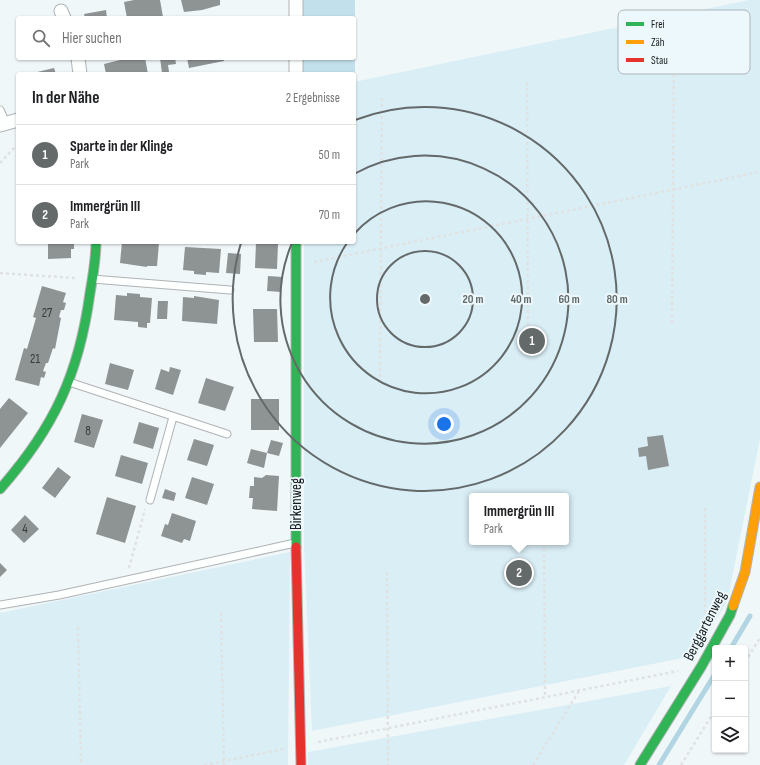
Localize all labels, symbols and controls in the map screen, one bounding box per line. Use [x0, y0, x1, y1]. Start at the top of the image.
legend [618, 10, 750, 74]
search box [16, 16, 356, 60]
text: Frei [651, 18, 665, 31]
icon: search [30, 27, 52, 49]
text: Hier suchen [62, 29, 122, 48]
text: Zäh [651, 36, 665, 49]
text: Stau [651, 54, 668, 67]
text: In der Nähe [32, 88, 99, 108]
text: 2 Ergebnisse [286, 90, 340, 106]
text: Sparte in der Klinge [70, 137, 173, 156]
text: 1 [42, 147, 48, 163]
text: 50 m [319, 147, 340, 163]
text: Park [70, 156, 89, 172]
text: Immergrün III [70, 197, 140, 216]
text: 2 [42, 207, 48, 223]
text: 70 m [319, 207, 340, 223]
text: Park [70, 216, 89, 232]
centre of rings [418, 292, 432, 306]
text: 20 m [463, 292, 483, 307]
text: 40 m [510, 292, 532, 307]
text: 60 m [558, 292, 580, 307]
text: 80 m [606, 292, 628, 307]
house number: 27 [42, 305, 53, 321]
pin: 1 [519, 326, 545, 356]
house number: 21 [30, 351, 40, 367]
your location [434, 414, 454, 434]
house number: 8 [85, 423, 91, 439]
street label: Birkenweg [287, 478, 306, 530]
popup [469, 493, 569, 545]
text: Immergrün III [484, 502, 554, 521]
house number: 4 [22, 521, 28, 537]
text: Park [484, 521, 503, 537]
pin: 2 [506, 558, 532, 588]
street label: Berggartenweg [679, 588, 731, 664]
map controls [712, 645, 748, 753]
button: + [712, 645, 748, 681]
button: − [712, 681, 748, 717]
button: layers [712, 717, 748, 753]

